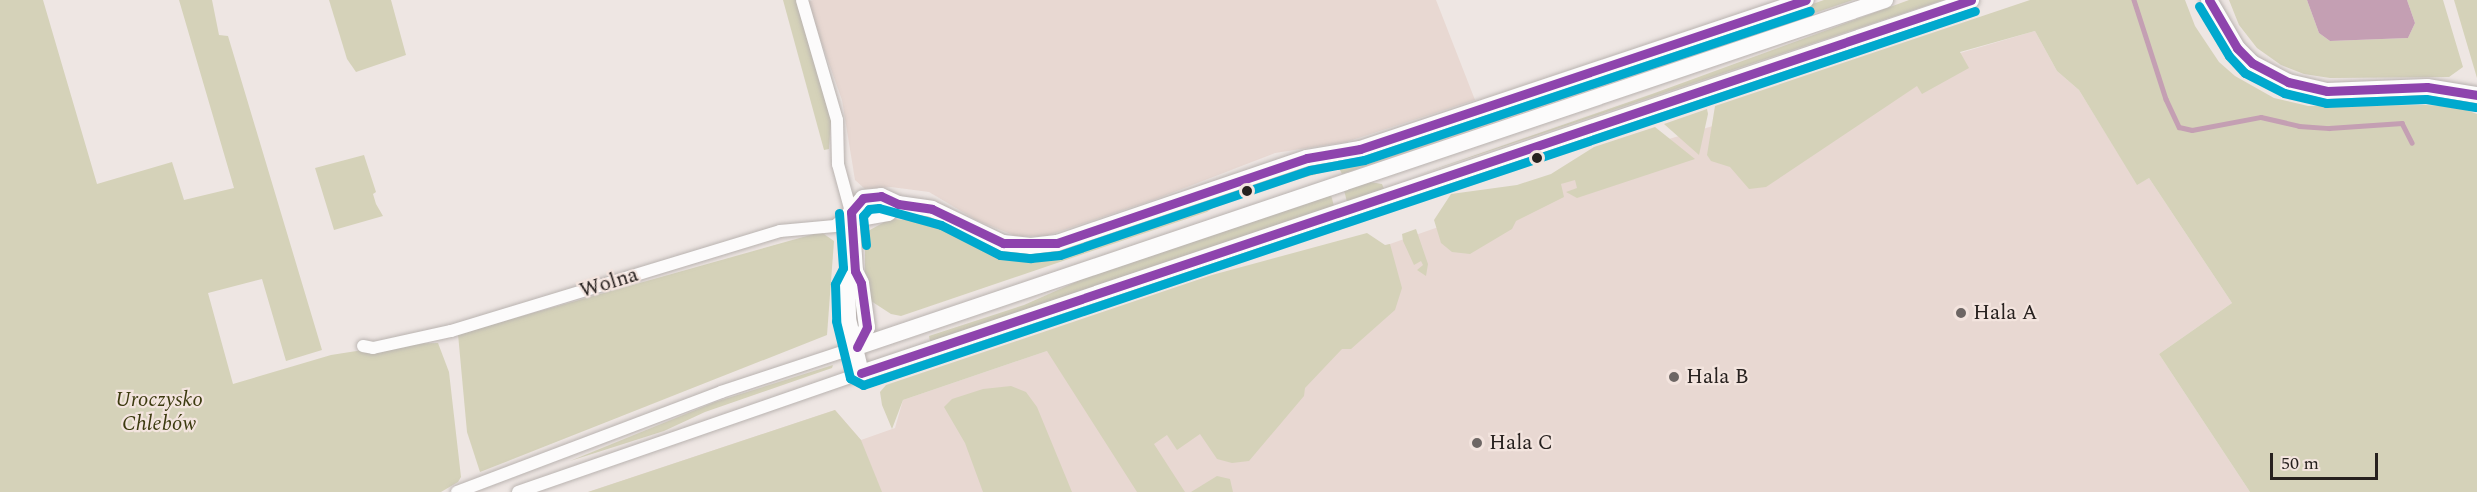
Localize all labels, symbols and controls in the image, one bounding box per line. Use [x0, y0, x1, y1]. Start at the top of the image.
unlabelled marker [1531, 152, 1543, 164]
unlabelled marker [1241, 185, 1253, 197]
street label: Wolna [577, 262, 641, 304]
place label: Hala A [1973, 300, 2038, 326]
marker: Hala A [1954, 306, 1968, 320]
place label: Hala B [1686, 364, 1749, 390]
marker: Hala B [1667, 370, 1681, 384]
park label: Uroczysko Chlebów [115, 387, 203, 437]
place label: Hala C [1489, 430, 1553, 456]
marker: Hala C [1470, 436, 1484, 450]
scale bar [2273, 441, 2381, 479]
text: 50 m [2281, 450, 2319, 477]

